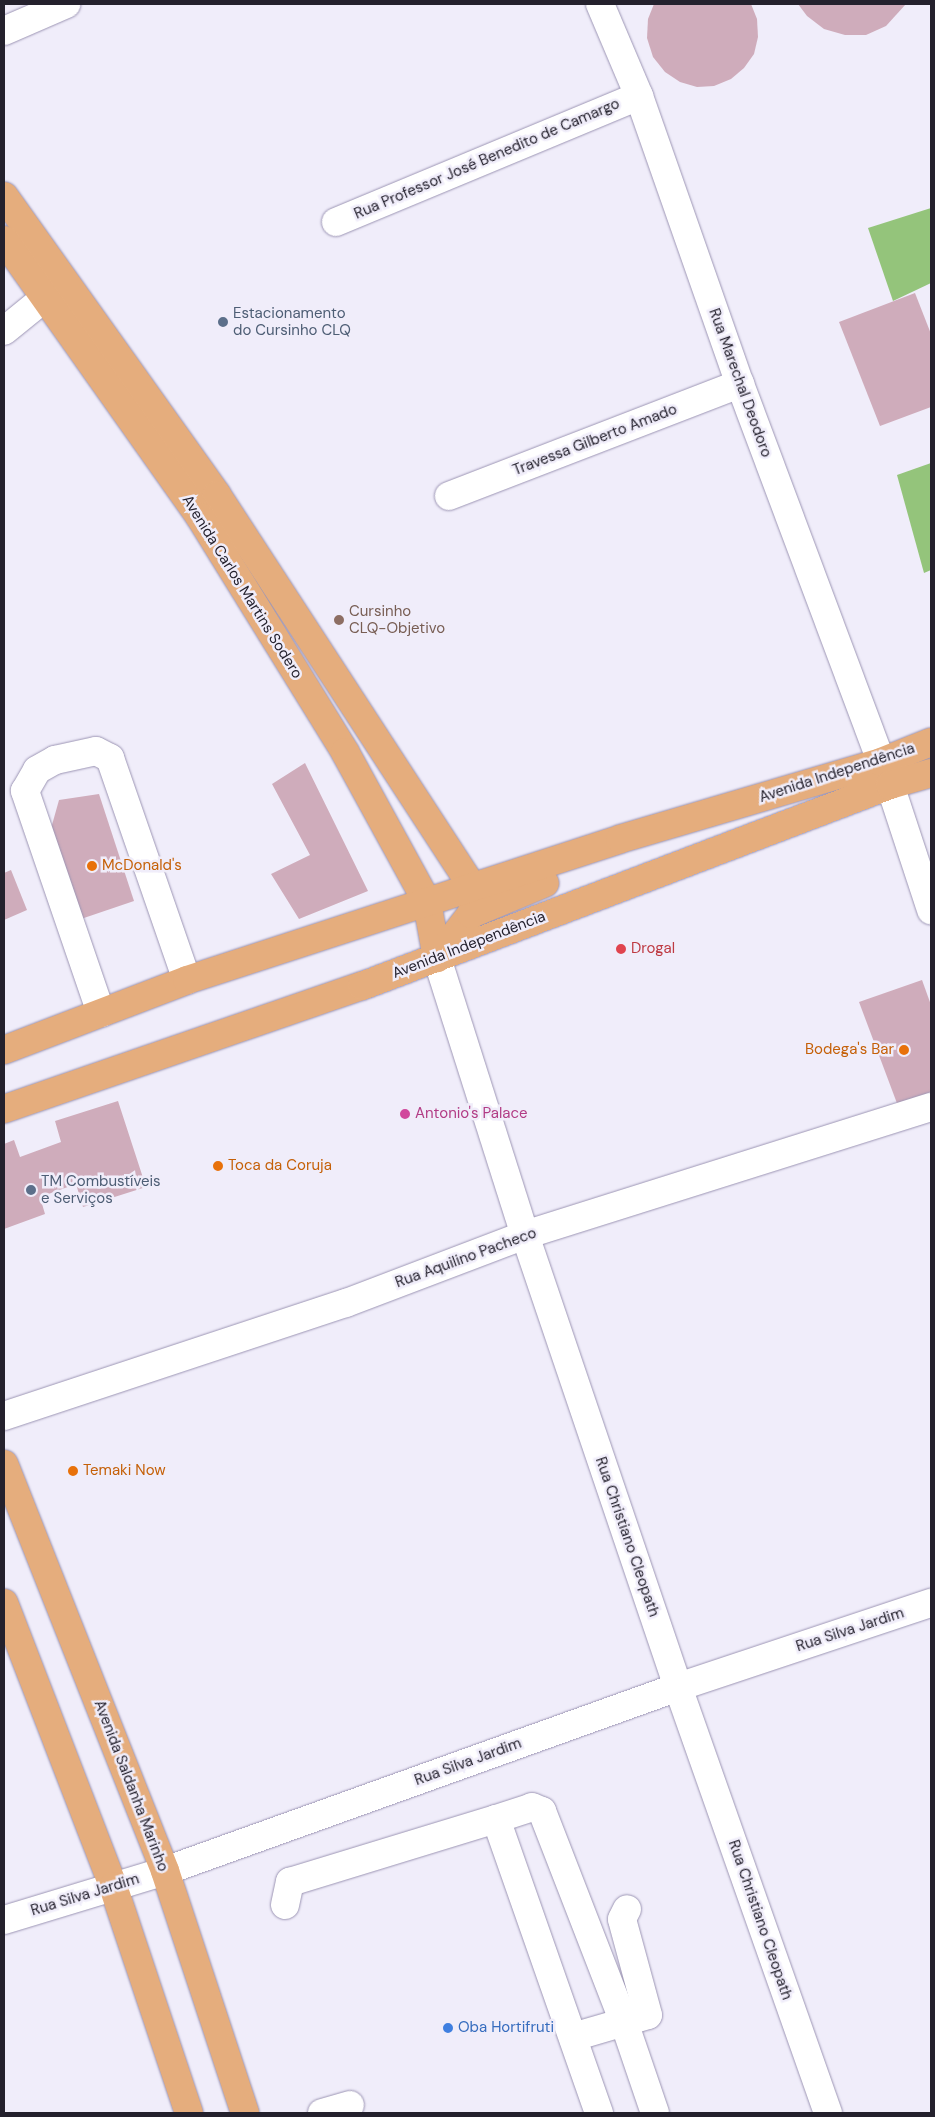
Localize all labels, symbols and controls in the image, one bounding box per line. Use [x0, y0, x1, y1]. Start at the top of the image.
street label: Rua Professor José Benedito de Camargo [352, 95, 622, 223]
place label: Estacionamento do Cursinho CLQ [233, 304, 351, 339]
street label: Rua Marechal Deodoro [705, 306, 775, 460]
marker: Estacionamento do Cursinho CLQ [217, 316, 229, 328]
street label: Travessa Gilberto Amado [510, 400, 680, 480]
street label: Avenida Carlos Martins Sodero [178, 492, 306, 682]
place label: Cursinho CLQ-Objetivo [349, 602, 445, 637]
marker: Cursinho CLQ-Objetivo [333, 614, 345, 626]
street label: Avenida Independência [757, 739, 917, 807]
place label: McDonald's [102, 857, 182, 875]
marker: McDonald's [86, 860, 98, 872]
street label: Avenida Independência [390, 907, 548, 983]
place label: Drogal [631, 940, 675, 958]
marker: Drogal [615, 943, 627, 955]
place label: Bodega's Bar [805, 1041, 894, 1059]
marker: Bodega's Bar [898, 1044, 910, 1056]
place label: Antonio's Palace [415, 1105, 528, 1123]
marker: Antonio's Palace [399, 1108, 411, 1120]
place label: Toca da Coruja [228, 1157, 332, 1175]
marker: Toca da Coruja [212, 1160, 224, 1172]
place label: TM Combustíveis e Serviços [41, 1172, 161, 1207]
marker: TM Combustíveis e Serviços [25, 1184, 37, 1196]
street label: Rua Aquilino Pacheco [393, 1224, 539, 1292]
street label: Rua Christiano Cleopath [591, 1455, 663, 1619]
place label: Temaki Now [83, 1462, 166, 1480]
marker: Temaki Now [67, 1465, 79, 1477]
street label: Rua Silva Jardim [794, 1604, 906, 1656]
street label: Avenida Saldanha Marinho [90, 1698, 172, 1874]
street label: Rua Silva Jardim [412, 1734, 524, 1790]
street label: Rua Christiano Cleopath [724, 1838, 796, 2002]
street label: Rua Silva Jardim [29, 1870, 141, 1920]
place label: Oba Hortifruti [458, 2019, 554, 2037]
marker: Oba Hortifruti [442, 2022, 454, 2034]

